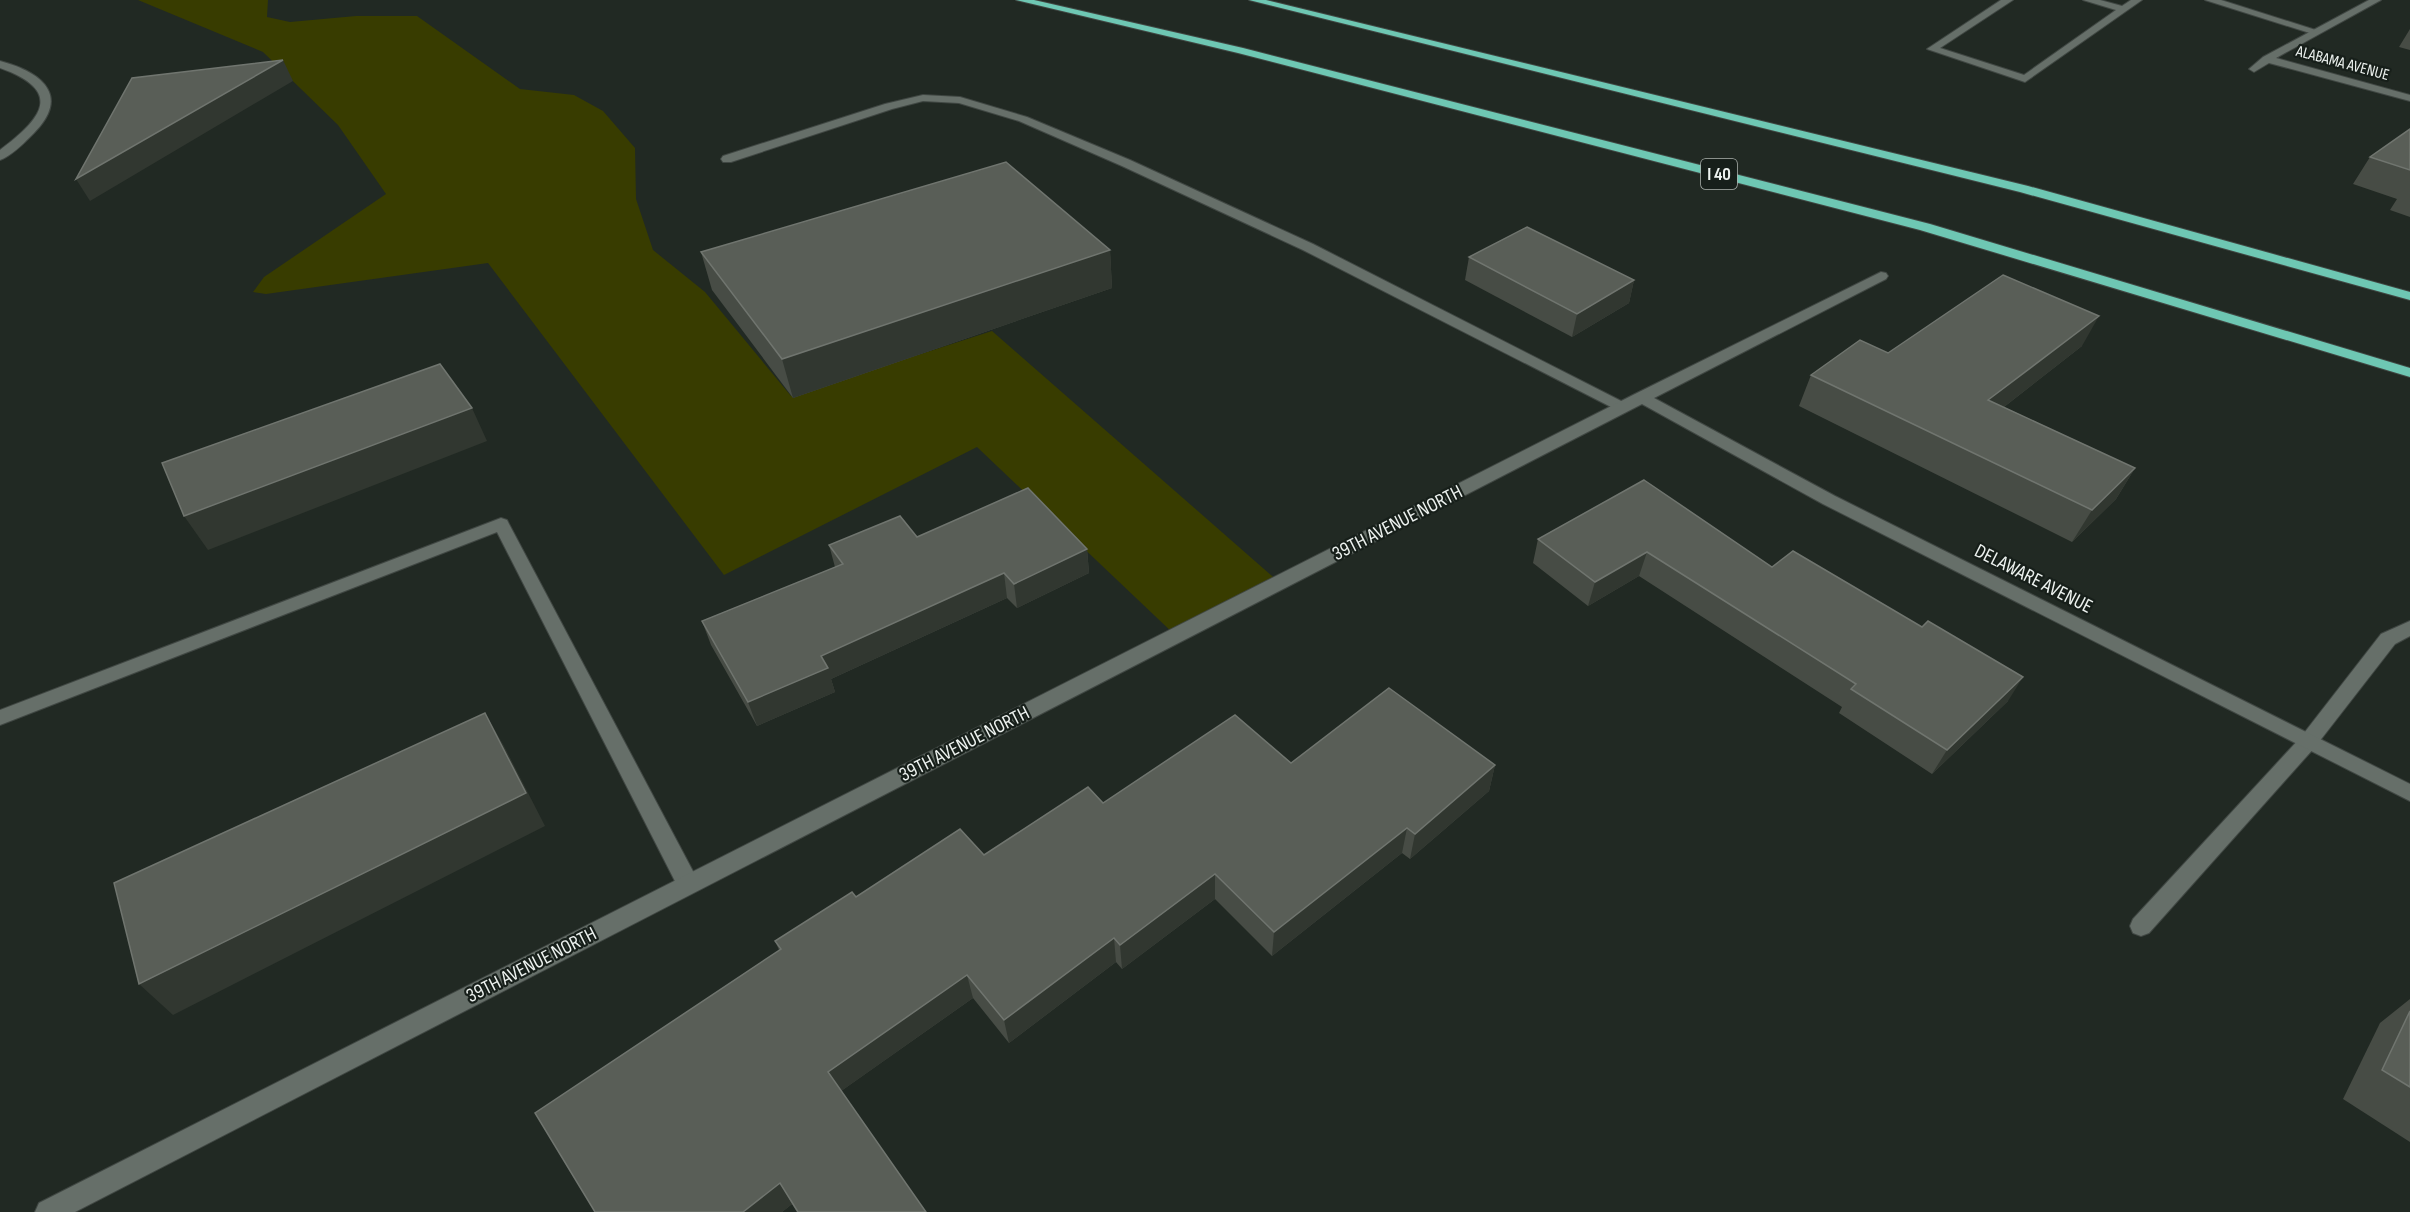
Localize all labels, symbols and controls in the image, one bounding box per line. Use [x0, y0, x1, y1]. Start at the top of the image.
street label: ALABAMA AVENUE [2293, 42, 2391, 85]
road number: I 40 [1701, 159, 1737, 189]
street label: 39TH AVENUE NORTH [1328, 480, 1466, 566]
street label: DELAWARE AVENUE [1971, 539, 2097, 619]
street label: 39TH AVENUE NORTH [895, 701, 1033, 787]
street label: 39TH AVENUE NORTH [462, 922, 600, 1008]

